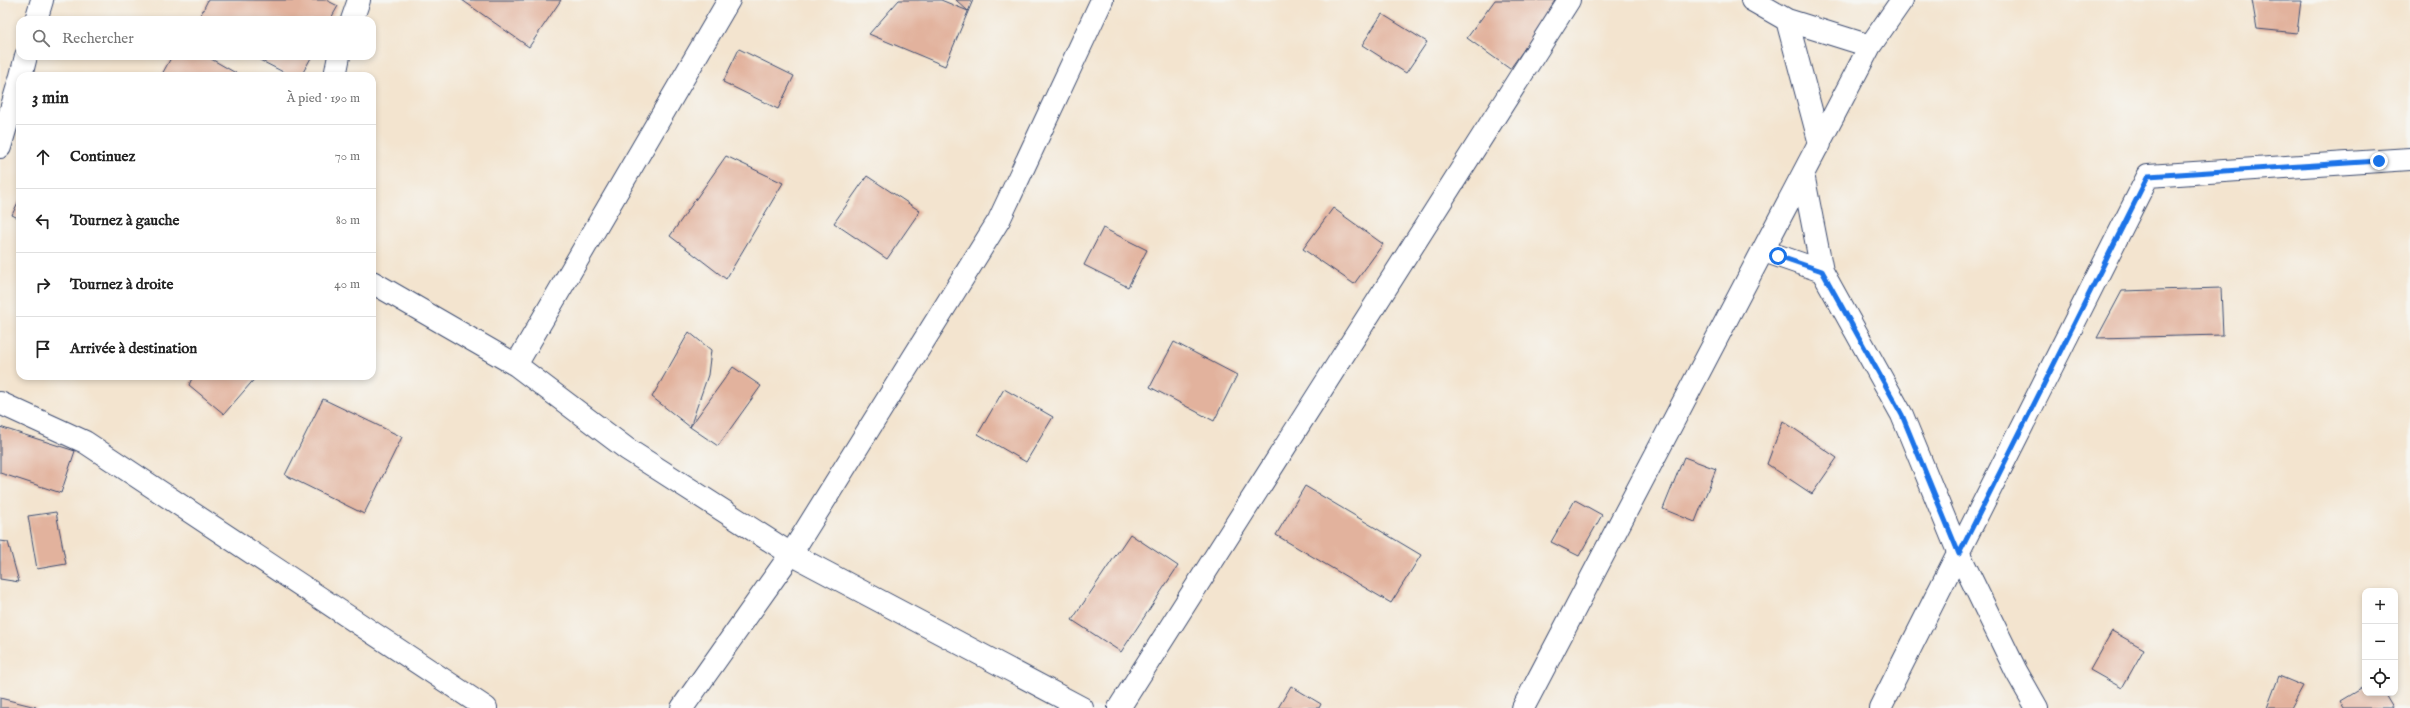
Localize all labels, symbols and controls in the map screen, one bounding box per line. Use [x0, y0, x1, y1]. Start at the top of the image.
search box [16, 16, 376, 60]
icon: search [30, 27, 52, 49]
text: Rechercher [62, 29, 134, 48]
text: 3 min [32, 88, 69, 109]
text: À pied · 190 m [287, 90, 360, 107]
icon: ahead [32, 146, 54, 168]
text: Continuez [70, 147, 135, 166]
text: 70 m [335, 148, 360, 165]
route end [2370, 152, 2388, 170]
icon: left [32, 210, 54, 232]
text: Tournez à gauche [70, 211, 179, 230]
text: 80 m [336, 212, 360, 229]
route start [1769, 247, 1787, 265]
icon: right [32, 274, 54, 296]
text: Tournez à droite [70, 275, 173, 294]
text: 40 m [334, 276, 360, 293]
icon: arrive [32, 338, 54, 360]
text: Arrivée à destination [70, 339, 197, 358]
map controls [2362, 588, 2398, 696]
button: + [2362, 588, 2398, 624]
button: − [2362, 624, 2398, 660]
button: locate [2362, 660, 2398, 696]

